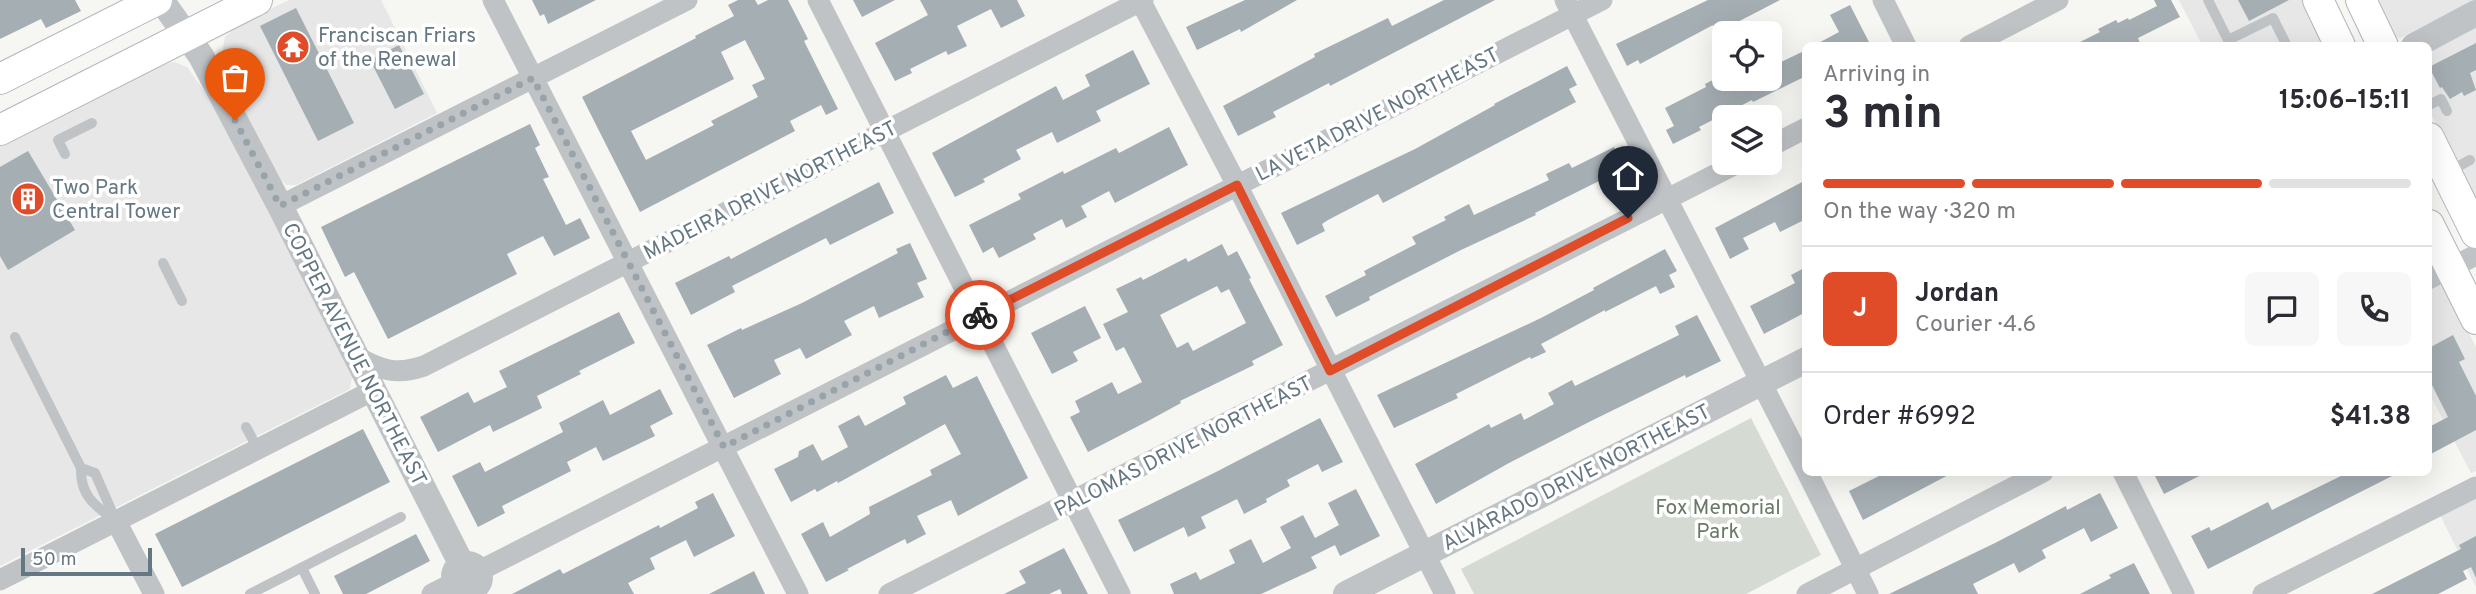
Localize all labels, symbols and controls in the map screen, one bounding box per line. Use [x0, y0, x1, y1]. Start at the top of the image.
map controls [1712, 21, 1782, 175]
button: locate [1712, 21, 1782, 91]
place label: Franciscan Friars of the Renewal [318, 23, 476, 74]
temple icon: Franciscan Friars of the Renewal [274, 28, 312, 66]
street label: LA VETA DRIVE NORTHEAST [1251, 42, 1504, 189]
pin [205, 48, 265, 120]
icon: bag [216, 59, 254, 97]
text: Arriving in [1823, 61, 1930, 90]
text: 15:06–15:11 [2279, 85, 2411, 118]
text: 3 min [1823, 86, 1943, 145]
button: layers [1712, 105, 1782, 175]
street label: MADEIRA DRIVE NORTHEAST [639, 116, 902, 267]
pin [1598, 146, 1658, 218]
icon: home [1609, 157, 1647, 195]
place label: Two Park Central Tower [52, 175, 181, 226]
building icon: Two Park Central Tower [9, 180, 47, 218]
text: On the way · 320 m [1823, 198, 2016, 227]
street label: COPPER AVENUE NORTHEAST [275, 219, 432, 491]
button: chat [2245, 272, 2319, 346]
button: phone [2337, 272, 2411, 346]
text: Jordan [1915, 278, 1999, 311]
courier [945, 280, 1015, 350]
text: J [1853, 293, 1867, 326]
icon: bike [961, 296, 999, 334]
text: Courier · 4.6 [1915, 311, 2036, 340]
street label: PALOMAS DRIVE NORTHEAST [1050, 370, 1317, 524]
street label: ALVARADO DRIVE NORTHEAST [1438, 399, 1715, 558]
text: Order #6992 [1823, 401, 1976, 434]
text: $41.38 [2330, 401, 2411, 434]
park label: Fox Memorial Park [1655, 495, 1781, 546]
scale bar [21, 545, 152, 577]
text: 50 m [32, 548, 77, 572]

